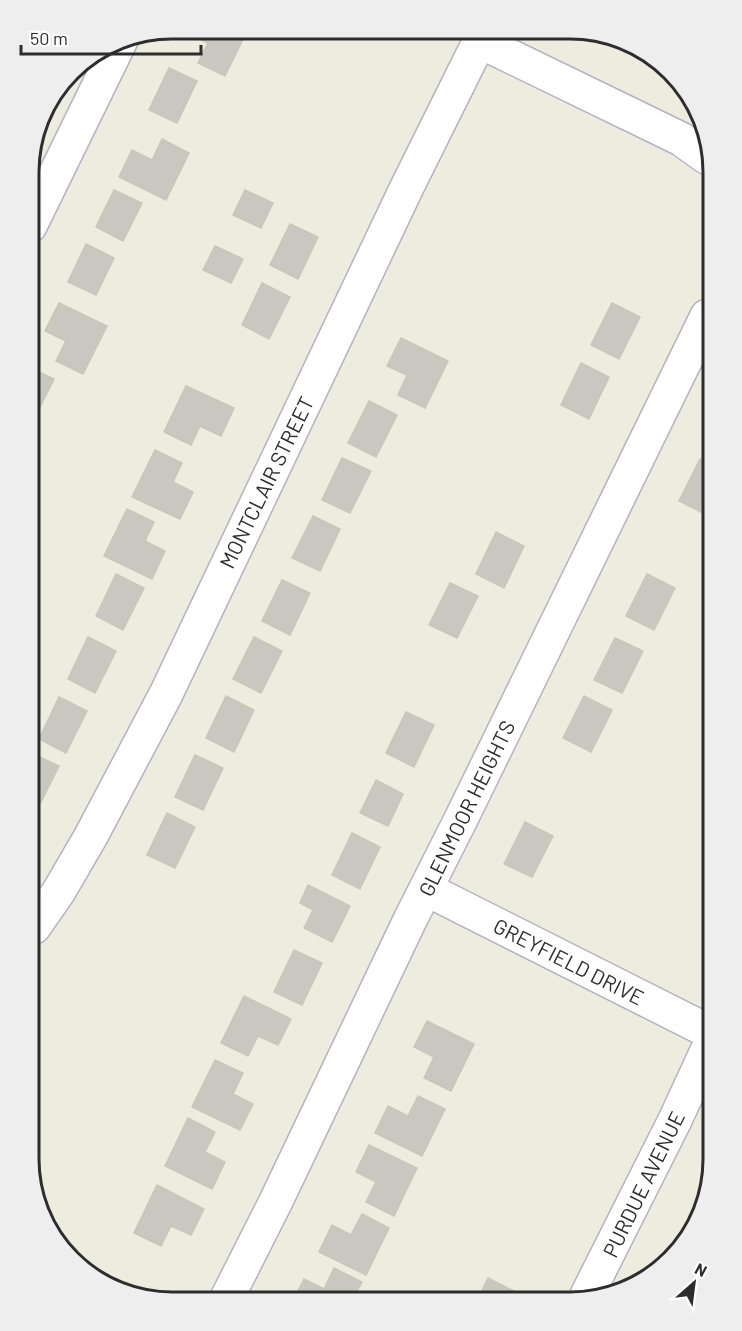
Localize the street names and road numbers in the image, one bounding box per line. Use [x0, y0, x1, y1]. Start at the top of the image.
street label: MONTCLAIR STREET [214, 392, 318, 572]
street label: GLENMOOR HEIGHTS [413, 716, 519, 900]
street label: GREYFIELD DRIVE [490, 912, 648, 1010]
street label: PURDUE AVENUE [597, 1107, 689, 1261]

